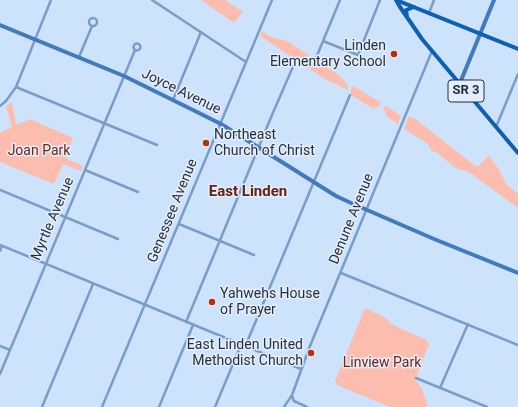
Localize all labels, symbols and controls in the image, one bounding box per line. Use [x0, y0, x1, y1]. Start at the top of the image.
place label: Linden Elementary School [270, 38, 386, 70]
marker: Linden Elementary School [389, 49, 399, 59]
street label: Joyce Avenue [139, 66, 223, 118]
road number: SR 3 [448, 80, 484, 102]
place label: Northeast Church of Christ [214, 127, 315, 160]
marker: Northeast Church of Christ [201, 138, 211, 148]
park label: Joan Park [8, 143, 70, 159]
street label: Genessee Avenue [144, 157, 202, 265]
street label: Denune Avenue [326, 171, 378, 267]
street label: Myrtle Avenue [28, 175, 78, 263]
district label: East Linden [209, 183, 287, 201]
place label: Yahwehs House of Prayer [220, 286, 320, 318]
marker: Yahwehs House of Prayer [207, 297, 217, 307]
place label: East Linden United Methodist Church [187, 337, 303, 370]
marker: East Linden United Methodist Church [306, 348, 316, 358]
park label: Linview Park [343, 355, 421, 371]

